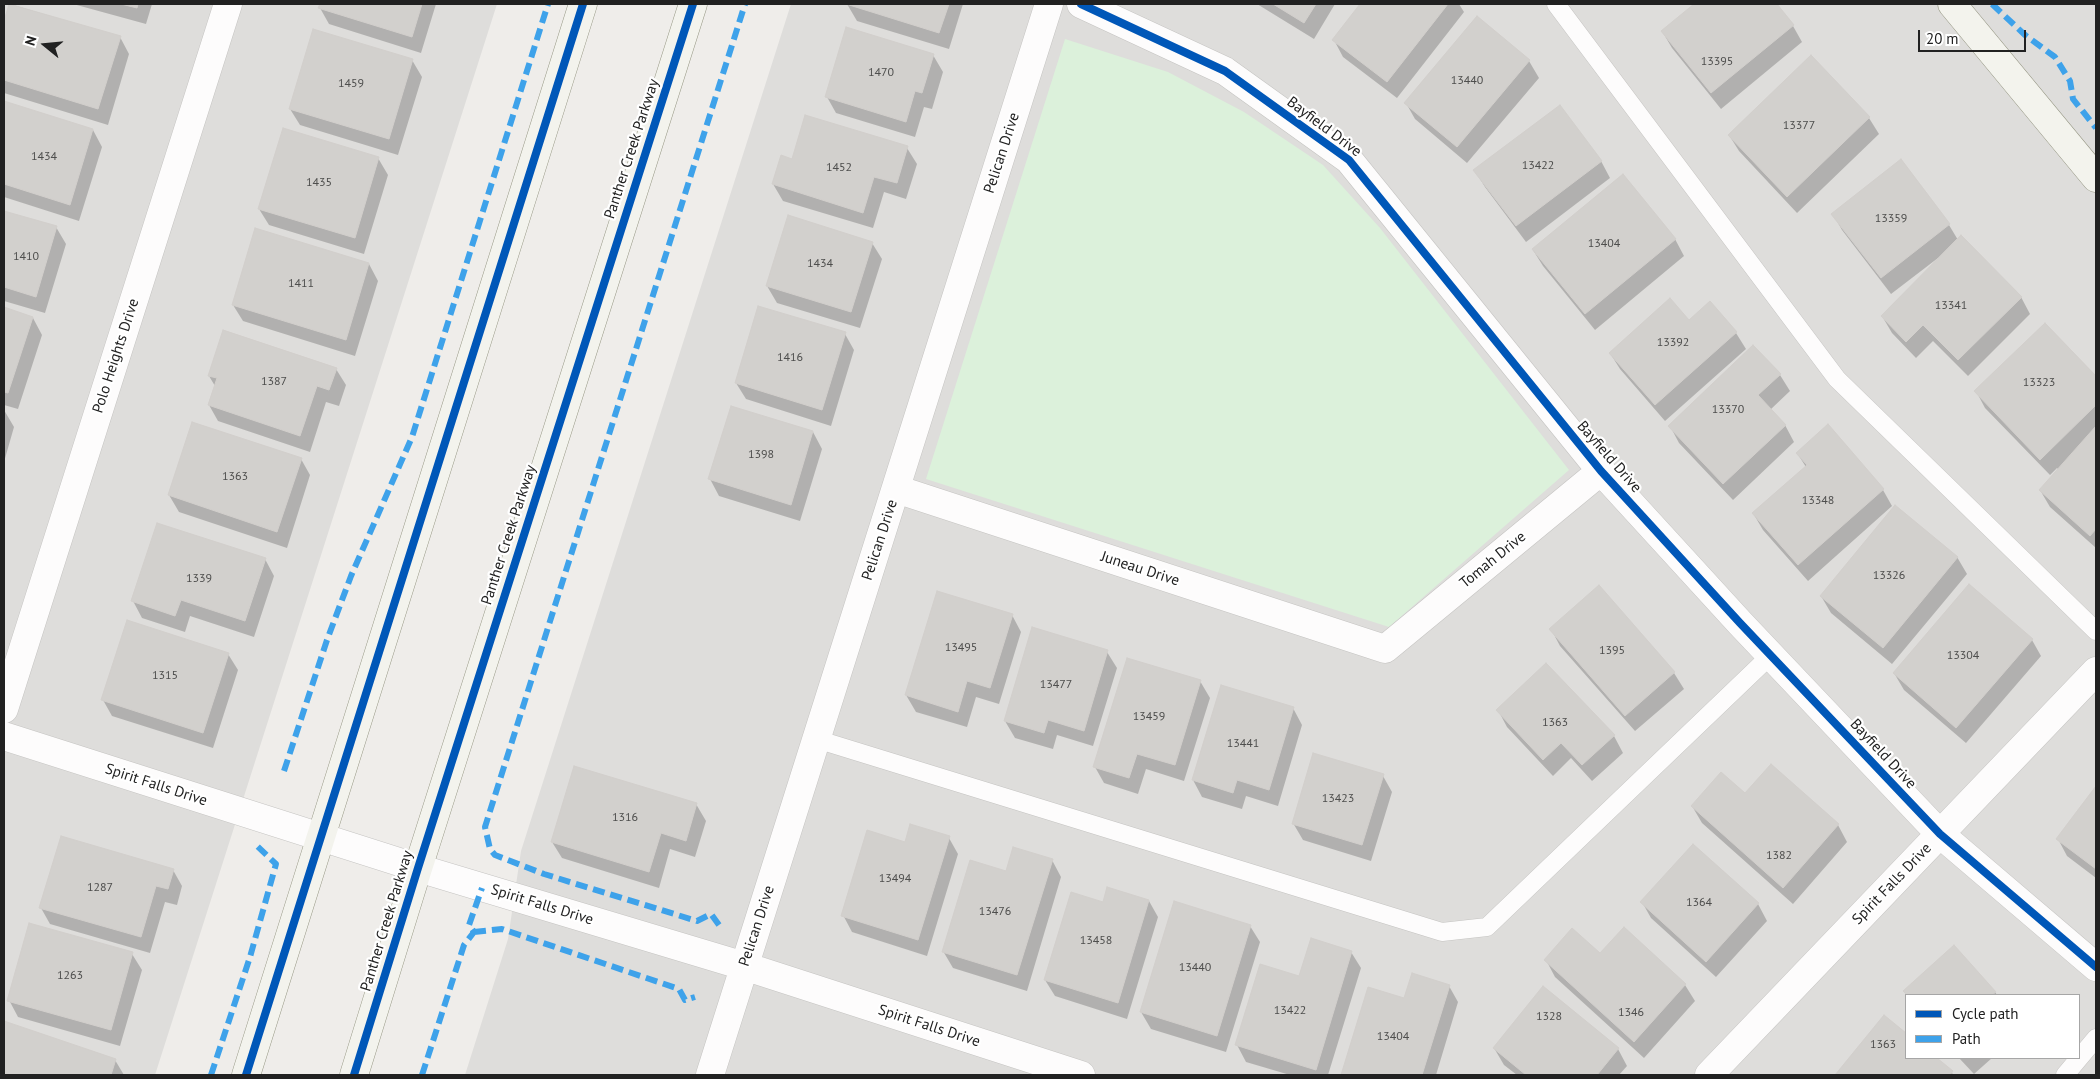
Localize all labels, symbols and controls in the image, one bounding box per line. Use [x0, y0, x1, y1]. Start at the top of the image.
north arrow [20, 20, 70, 70]
scale bar [1920, 20, 2028, 52]
text: 20 m [1926, 29, 1959, 48]
text: N [21, 34, 41, 48]
house number: 13395 [1701, 55, 1733, 69]
house number: 1470 [868, 66, 894, 80]
house number: 13440 [1451, 74, 1483, 88]
house number: 1459 [338, 77, 364, 91]
street label: Panther Creek Parkway [601, 77, 663, 221]
street label: Bayfield Drive [1283, 93, 1365, 161]
street label: Pelican Drive [980, 110, 1024, 196]
house number: 13377 [1783, 119, 1815, 133]
house number: 1434 [31, 150, 57, 164]
house number: 13422 [1522, 159, 1554, 173]
house number: 1452 [826, 161, 852, 175]
house number: 1435 [306, 176, 332, 190]
house number: 13359 [1875, 212, 1907, 226]
house number: 13404 [1588, 237, 1620, 251]
house number: 1410 [13, 250, 39, 264]
house number: 1434 [807, 257, 833, 271]
house number: 1411 [288, 277, 314, 291]
street label: Polo Heights Drive [89, 296, 143, 416]
house number: 13341 [1935, 299, 1967, 313]
house number: 13392 [1657, 336, 1689, 350]
house number: 1416 [777, 351, 803, 365]
house number: 1387 [261, 375, 287, 389]
house number: 13323 [2023, 376, 2055, 390]
house number: 13370 [1712, 403, 1744, 417]
street label: Bayfield Drive [1573, 418, 1645, 496]
house number: 1398 [748, 448, 774, 462]
street label: Panther Creek Parkway [478, 463, 540, 607]
house number: 1363 [222, 470, 248, 484]
house number: 13348 [1802, 494, 1834, 508]
street label: Pelican Drive [858, 497, 902, 583]
street label: Tomah Drive [1456, 528, 1530, 592]
street label: Juneau Drive [1099, 548, 1181, 590]
house number: 13326 [1873, 569, 1905, 583]
house number: 1339 [186, 572, 212, 586]
house number: 13495 [945, 641, 977, 655]
house number: 1395 [1599, 644, 1625, 658]
house number: 13304 [1947, 649, 1979, 663]
house number: 1315 [152, 669, 178, 683]
house number: 13477 [1040, 678, 1072, 692]
house number: 13459 [1133, 710, 1165, 724]
street label: Bayfield Drive [1846, 715, 1920, 793]
house number: 1363 [1542, 716, 1568, 730]
house number: 13441 [1227, 737, 1259, 751]
street label: Spirit Falls Drive [103, 760, 209, 810]
house number: 13423 [1322, 792, 1354, 806]
house number: 1316 [612, 811, 638, 825]
street label: Spirit Falls Drive [1849, 840, 1935, 928]
street label: Panther Creek Parkway [357, 848, 417, 994]
house number: 1382 [1766, 849, 1792, 863]
house number: 13494 [879, 872, 911, 886]
house number: 1287 [87, 881, 113, 895]
street label: Spirit Falls Drive [489, 881, 595, 929]
street label: Pelican Drive [735, 883, 779, 969]
house number: 1364 [1686, 896, 1712, 910]
house number: 13476 [979, 905, 1011, 919]
house number: 13458 [1080, 934, 1112, 948]
house number: 13440 [1179, 961, 1211, 975]
house number: 1263 [57, 969, 83, 983]
legend [1905, 994, 2080, 1059]
street label: Spirit Falls Drive [876, 1001, 982, 1051]
house number: 13422 [1274, 1004, 1306, 1018]
text: Cycle path [1952, 1004, 2018, 1023]
house number: 1346 [1618, 1006, 1644, 1020]
house number: 1328 [1536, 1010, 1562, 1024]
text: Path [1952, 1029, 1981, 1048]
house number: 13404 [1377, 1030, 1409, 1044]
house number: 1363 [1870, 1038, 1896, 1052]

